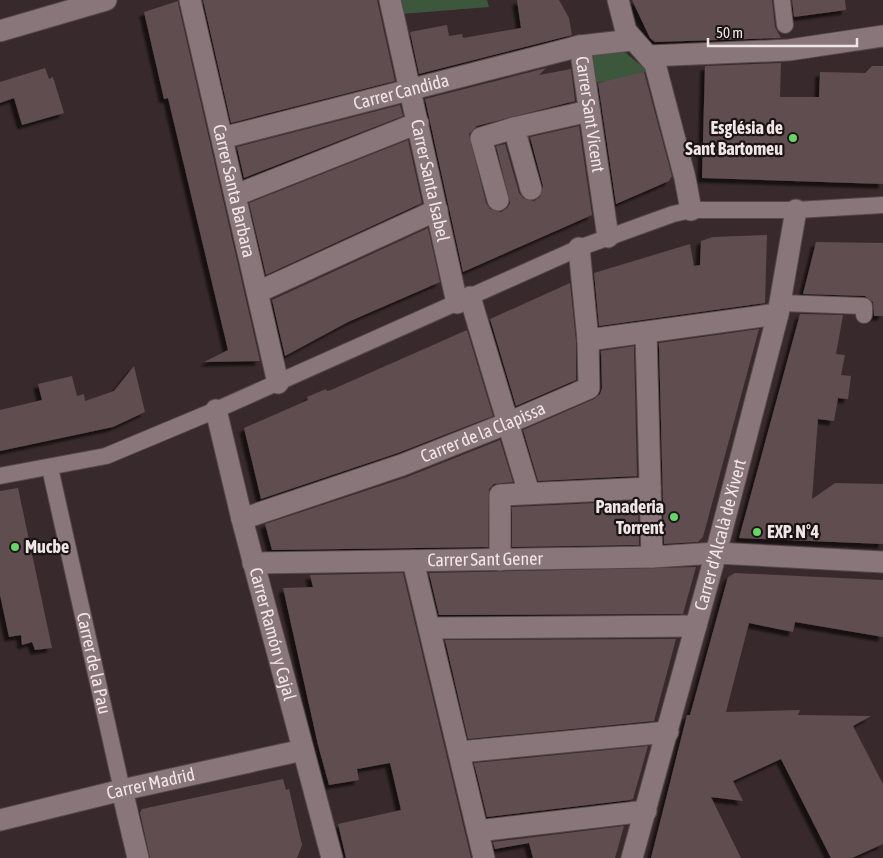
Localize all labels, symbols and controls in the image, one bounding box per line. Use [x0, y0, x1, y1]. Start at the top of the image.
scale bar [708, 15, 857, 47]
text: 50 m [716, 24, 743, 41]
street label: Carrer Sant Vicent [572, 55, 609, 174]
street label: Carrer Candida [351, 69, 451, 114]
street label: Carrer Santa Isabel [407, 117, 454, 244]
place label: Església de Sant Bartomeu [685, 117, 783, 159]
street label: Carrer Santa Barbara [209, 122, 260, 260]
marker: Església de Sant Bartomeu [787, 132, 799, 144]
street label: Carrer de la Clapissa [417, 397, 548, 467]
street label: Carrer d'Alcalà de Xivert [690, 457, 750, 613]
place label: Panaderia Torrent [596, 496, 665, 538]
marker: Panaderia Torrent [668, 511, 680, 523]
place label: EXP. N°4 [767, 521, 819, 542]
marker: EXP. N°4 [751, 526, 763, 538]
place label: Mucbe [25, 536, 69, 557]
marker: Mucbe [9, 541, 21, 553]
street label: Carrer Sant Gener [427, 548, 543, 570]
street label: Carrer Ramón y Cajal [245, 565, 301, 703]
street label: Carrer de la Pau [73, 610, 116, 716]
street label: Carrer Madrid [104, 763, 197, 803]

